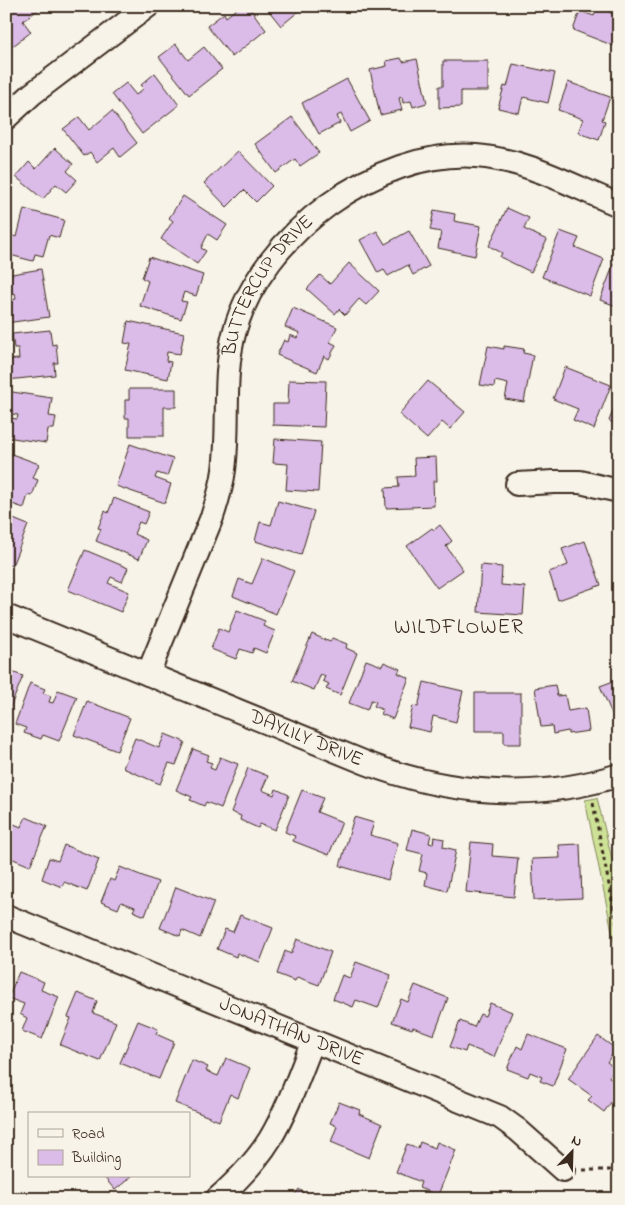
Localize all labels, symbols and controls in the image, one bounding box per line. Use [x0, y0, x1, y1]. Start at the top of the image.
street label: BUTTERCUP DRIVE [215, 208, 320, 359]
district label: WILDFLOWER [394, 613, 524, 643]
street label: DAYLILY DRIVE [244, 702, 367, 775]
street label: JONATHAN DRIVE [215, 990, 368, 1074]
legend [28, 1112, 190, 1178]
text: Road [72, 1123, 105, 1145]
north arrow [548, 1128, 598, 1178]
text: N [568, 1130, 585, 1153]
text: Building [71, 1147, 121, 1170]

